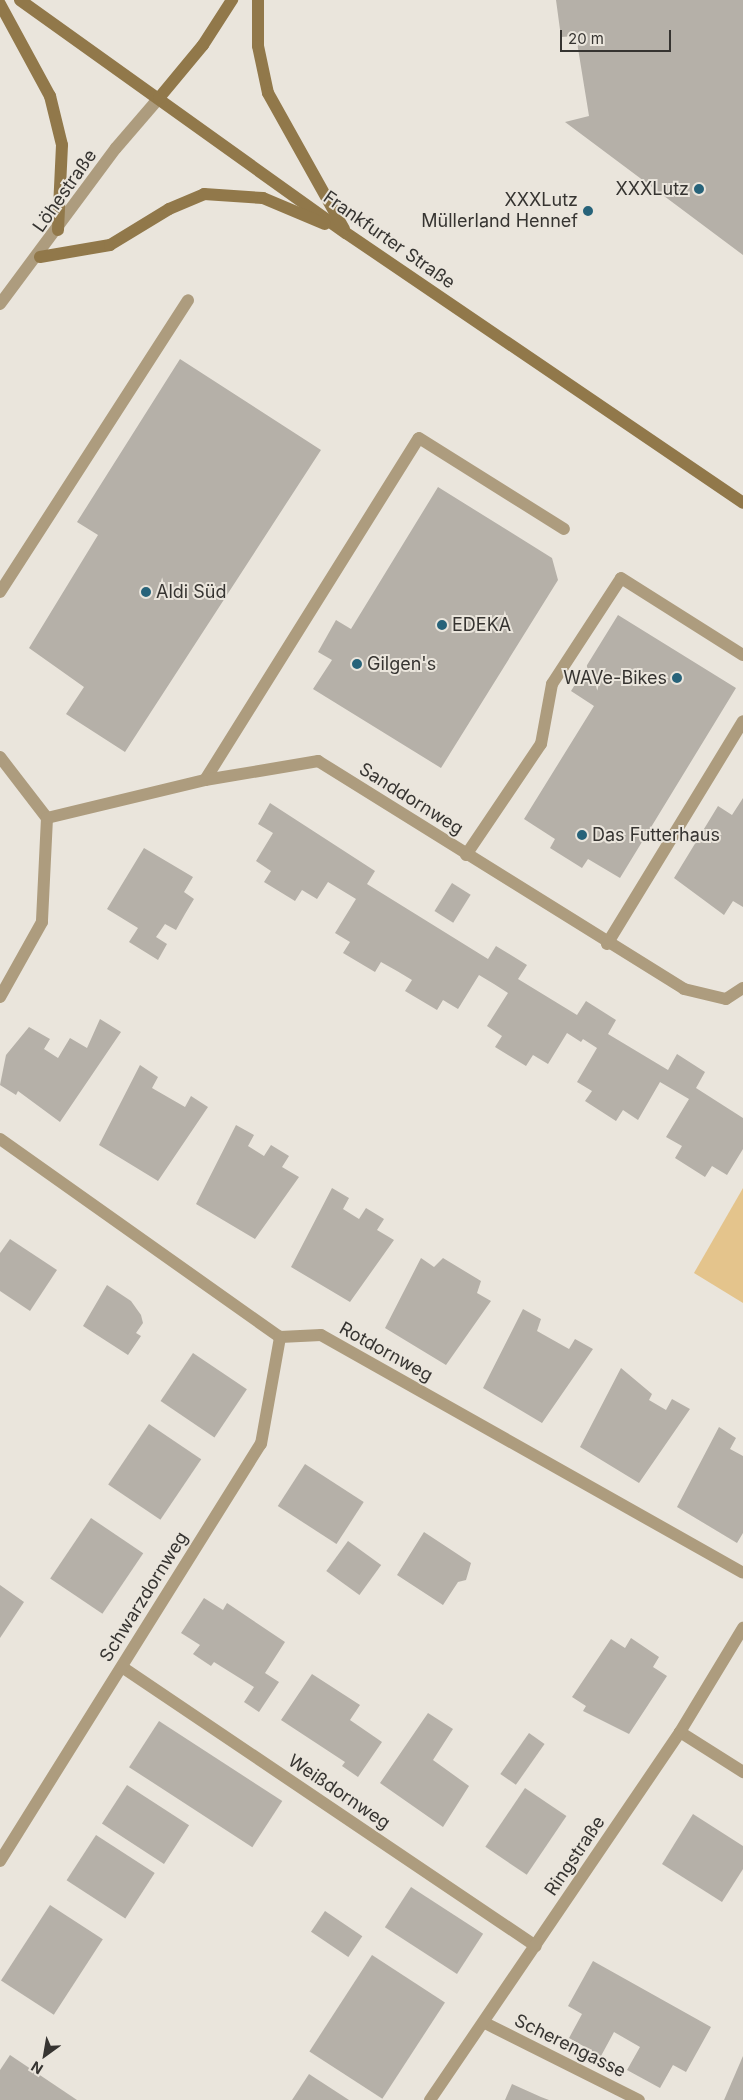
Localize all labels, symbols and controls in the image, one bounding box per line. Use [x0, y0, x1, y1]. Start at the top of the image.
scale bar [563, 20, 674, 52]
text: 20 m [568, 29, 604, 48]
street label: Löhestraße [29, 145, 101, 237]
place label: XXXLutz [616, 178, 689, 200]
marker: XXXLutz [693, 183, 705, 195]
street label: Frankfurter Straße [319, 186, 459, 294]
place label: XXXLutz Müllerland Hennef [421, 190, 578, 232]
marker: XXXLutz Müllerland Hennef [582, 205, 594, 217]
place label: Aldi Süd [156, 581, 226, 603]
marker: Aldi Süd [140, 586, 152, 598]
place label: EDEKA [452, 614, 511, 636]
marker: EDEKA [436, 619, 448, 631]
place label: Gilgen's [367, 653, 436, 675]
marker: Gilgen's [351, 658, 363, 670]
place label: WAVe-Bikes [563, 667, 667, 689]
marker: WAVe-Bikes [671, 672, 683, 684]
street label: Sanddornweg [355, 758, 467, 840]
place label: Das Futterhaus [592, 824, 720, 846]
marker: Das Futterhaus [576, 829, 588, 841]
street label: Rotdornweg [336, 1318, 436, 1386]
street label: Schwarzdornweg [95, 1528, 193, 1666]
street label: Weißdornweg [284, 1750, 394, 1834]
street label: Ringstraße [540, 1812, 610, 1900]
street label: Scherengasse [511, 2010, 629, 2082]
north arrow [20, 2030, 70, 2080]
text: N [28, 2058, 46, 2078]

